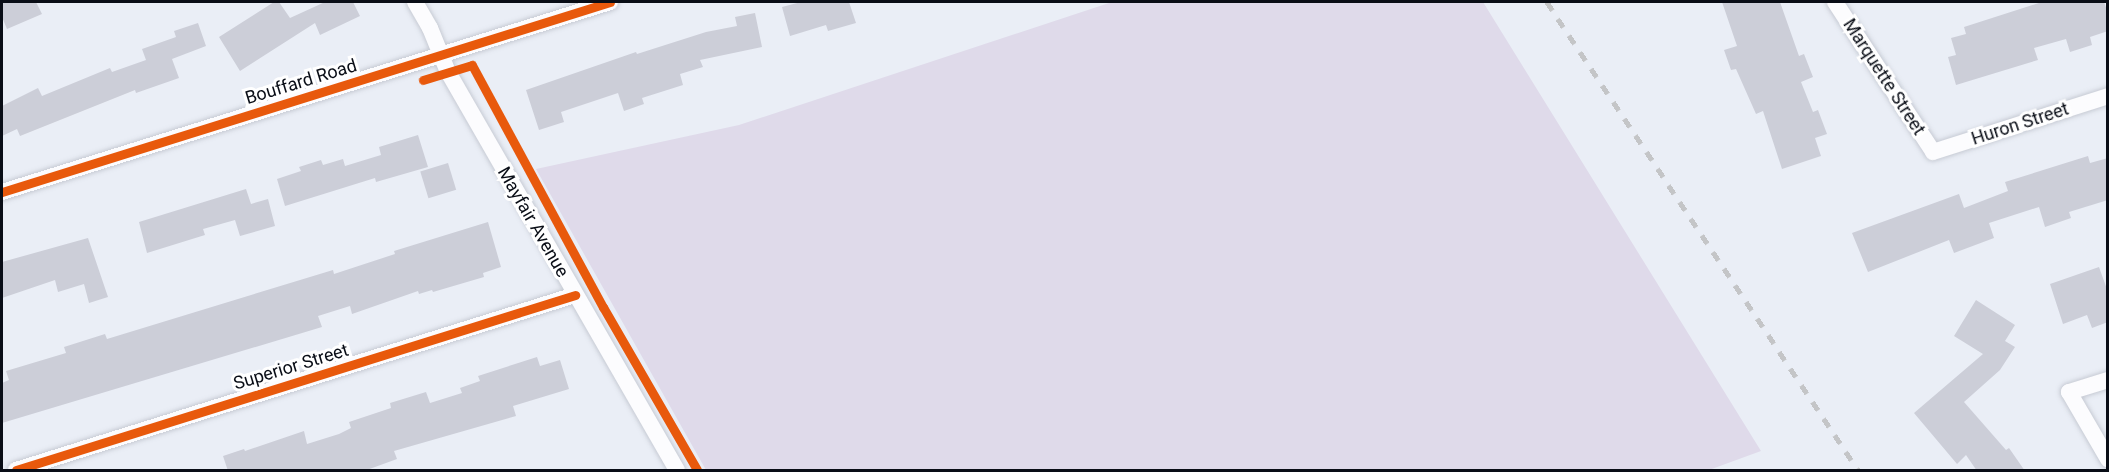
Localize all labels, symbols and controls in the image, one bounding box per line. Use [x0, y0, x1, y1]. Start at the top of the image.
street label: Marquette Street [1838, 15, 1930, 139]
street label: Bouffard Road [243, 55, 359, 109]
street label: Huron Street [1969, 98, 2071, 150]
street label: Mayfair Avenue [493, 163, 573, 281]
street label: Superior Street [231, 339, 351, 395]

